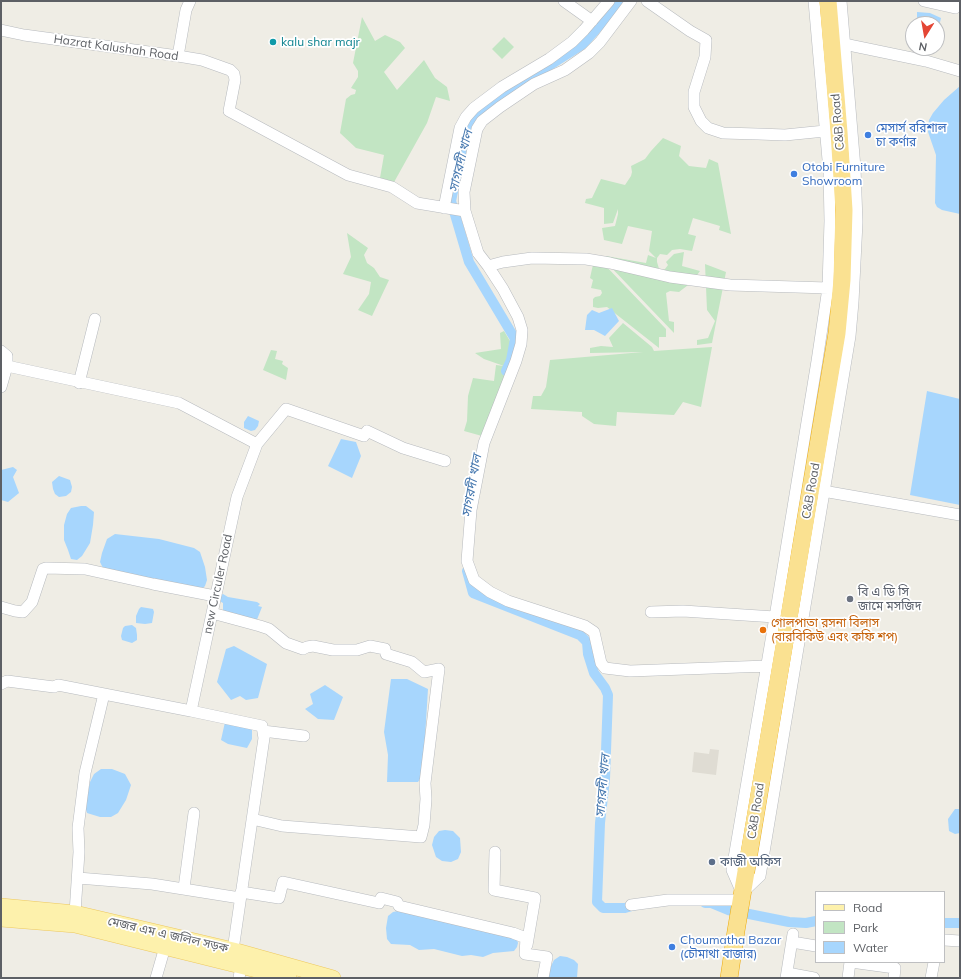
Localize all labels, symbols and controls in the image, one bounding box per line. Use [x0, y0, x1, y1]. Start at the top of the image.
north arrow [905, 16, 945, 56]
street label: Hazrat Kalushah Road [53, 32, 179, 64]
place label: kalu shar majr [281, 35, 360, 49]
marker: kalu shar majr [268, 37, 278, 47]
text: N [917, 39, 928, 54]
street label: C&B Road [828, 93, 848, 151]
place label: মেসার্স বরিশাল চা কর্ণার [876, 121, 947, 149]
water label: সাগরদী খাল [446, 128, 476, 194]
marker: মেসার্স বরিশাল চা কর্ণার [863, 130, 873, 140]
place label: Otobi Furniture Showroom [802, 160, 885, 188]
marker: Otobi Furniture Showroom [789, 169, 799, 179]
water label: সাগরদী খাল [459, 453, 485, 519]
street label: C&B Road [799, 462, 823, 520]
street label: new Circuler Road [200, 533, 236, 635]
place label: বি এ ডি সি জামে মসজিদ [858, 585, 921, 613]
marker: বি এ ডি সি জামে মসজিদ [845, 594, 855, 604]
place label: গোলপাতা রসনা বিলাস (বারবিকিউ এবং কফি শপ) [771, 616, 898, 644]
marker: গোলপাতা রসনা বিলাস (বারবিকিউ এবং কফি শপ) [758, 625, 768, 635]
water label: সাগরদী খাল [592, 754, 614, 818]
street label: C&B Road [744, 782, 768, 840]
place label: কাজী অফিস [720, 855, 781, 869]
marker: কাজী অফিস [707, 857, 717, 867]
legend [815, 891, 945, 963]
text: Road [853, 900, 882, 915]
street label: মেজর এম এ জলিল সড়ক [106, 914, 230, 956]
text: Park [853, 920, 878, 935]
place label: Choumatha Bazar (চৌমাথা বাজার) [680, 933, 781, 961]
text: Water [853, 940, 888, 955]
marker: Choumatha Bazar (চৌমাথা বাজার) [667, 942, 677, 952]

